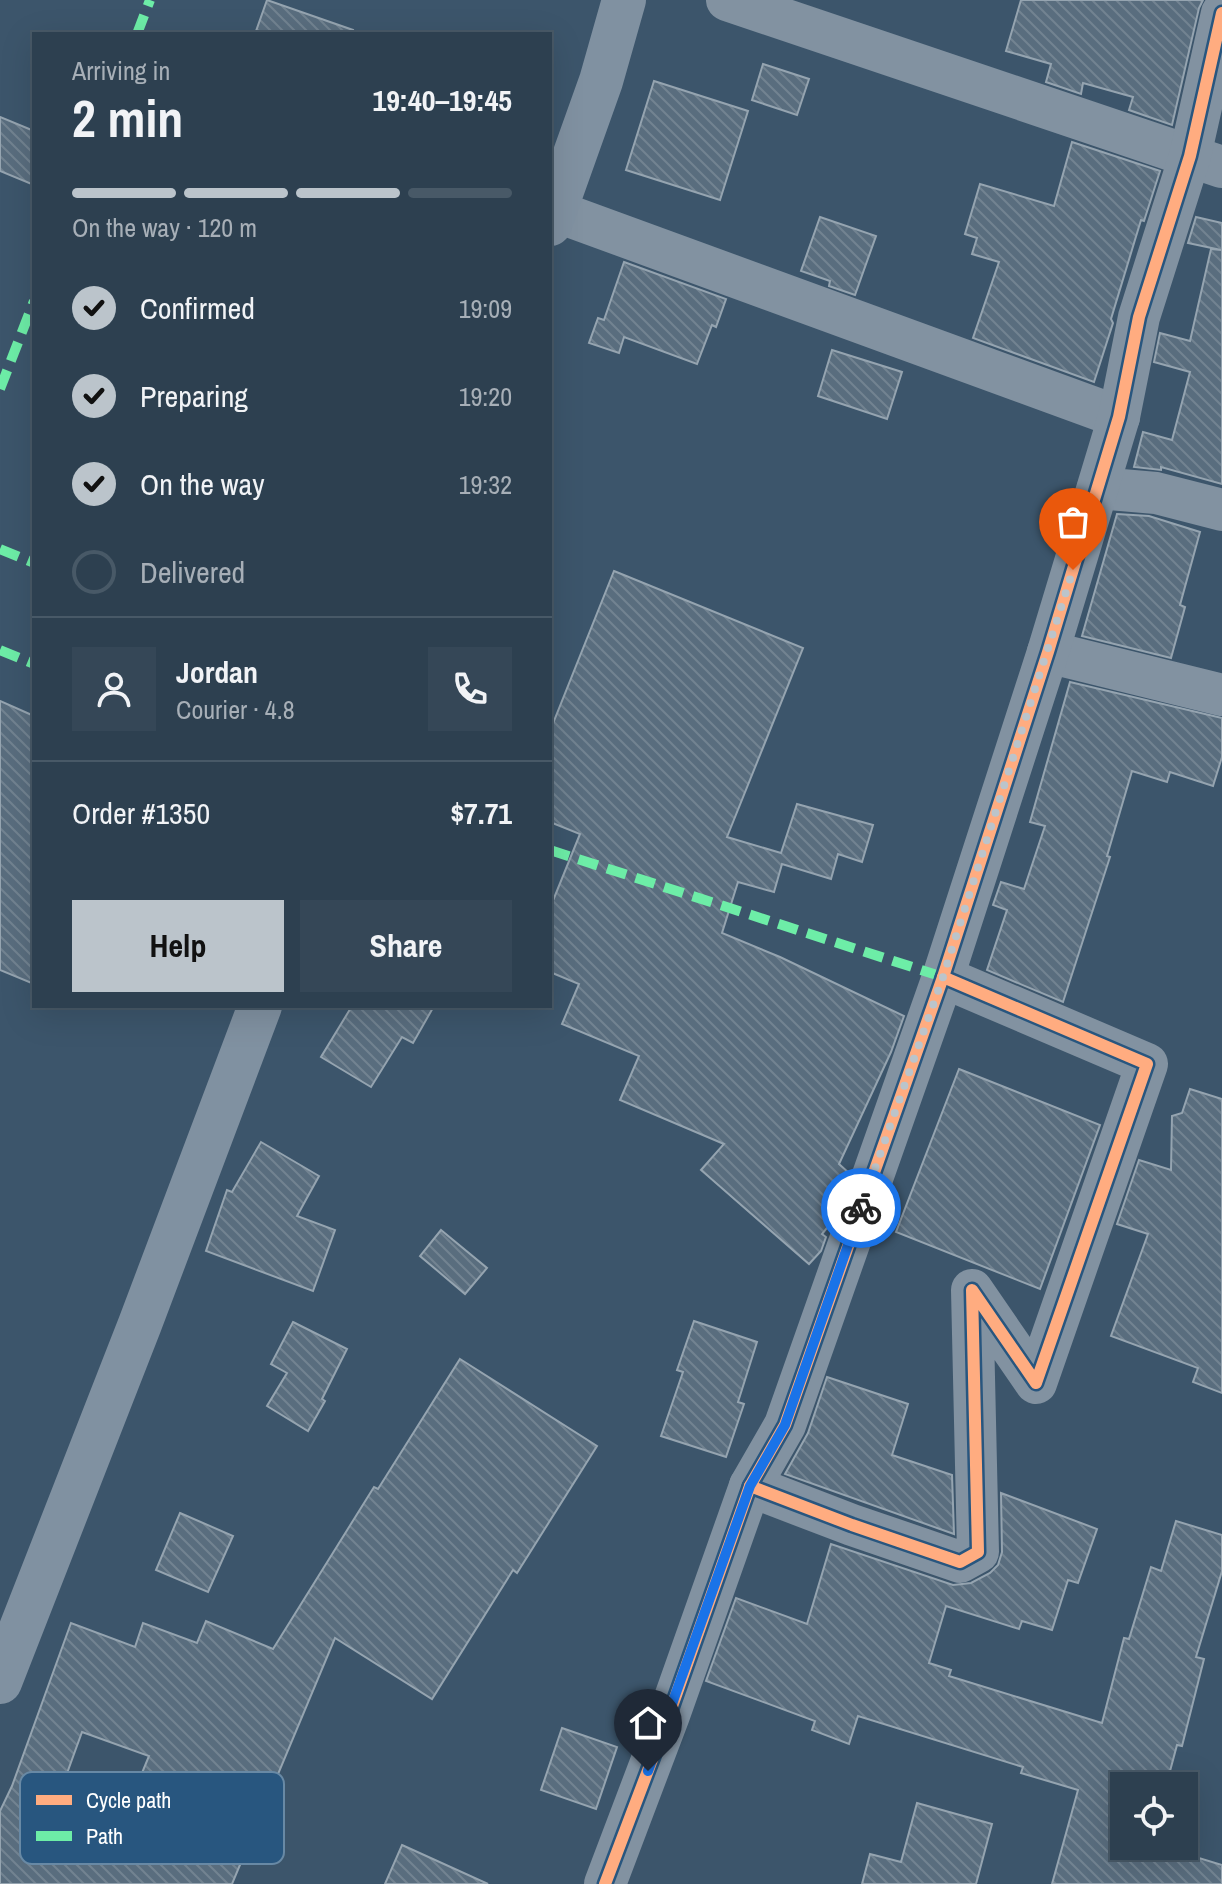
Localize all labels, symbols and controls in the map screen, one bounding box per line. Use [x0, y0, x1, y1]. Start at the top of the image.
text: Arriving in [72, 53, 170, 88]
text: 19:40–19:45 [373, 80, 512, 120]
text: 2 min [72, 83, 183, 153]
text: On the way · 120 m [72, 210, 257, 245]
icon: check [72, 286, 116, 330]
text: Confirmed [140, 288, 255, 328]
text: 19:09 [459, 291, 512, 326]
icon: check [72, 374, 116, 418]
text: Preparing [140, 376, 248, 416]
text: 19:20 [459, 379, 512, 414]
icon: check [72, 462, 116, 506]
text: On the way [140, 464, 264, 504]
text: 19:32 [459, 467, 512, 502]
pin [1039, 488, 1107, 570]
icon: bag [1051, 500, 1095, 544]
text: Delivered [140, 552, 245, 592]
button: person [72, 647, 156, 731]
button: phone [428, 647, 512, 731]
text: Jordan [176, 652, 258, 692]
text: Courier · 4.8 [176, 692, 295, 727]
text: Order #1350 [72, 793, 210, 833]
text: $7.71 [450, 793, 512, 833]
button: Help [72, 900, 284, 992]
button: Share [300, 900, 512, 992]
courier [821, 1168, 901, 1248]
icon: bike [839, 1186, 883, 1230]
pin [614, 1689, 682, 1771]
icon: home [626, 1701, 670, 1745]
legend [20, 1772, 284, 1864]
map controls [1110, 1772, 1198, 1860]
button: locate [1110, 1772, 1198, 1860]
text: Cycle path [86, 1785, 171, 1815]
text: Path [86, 1821, 123, 1851]

